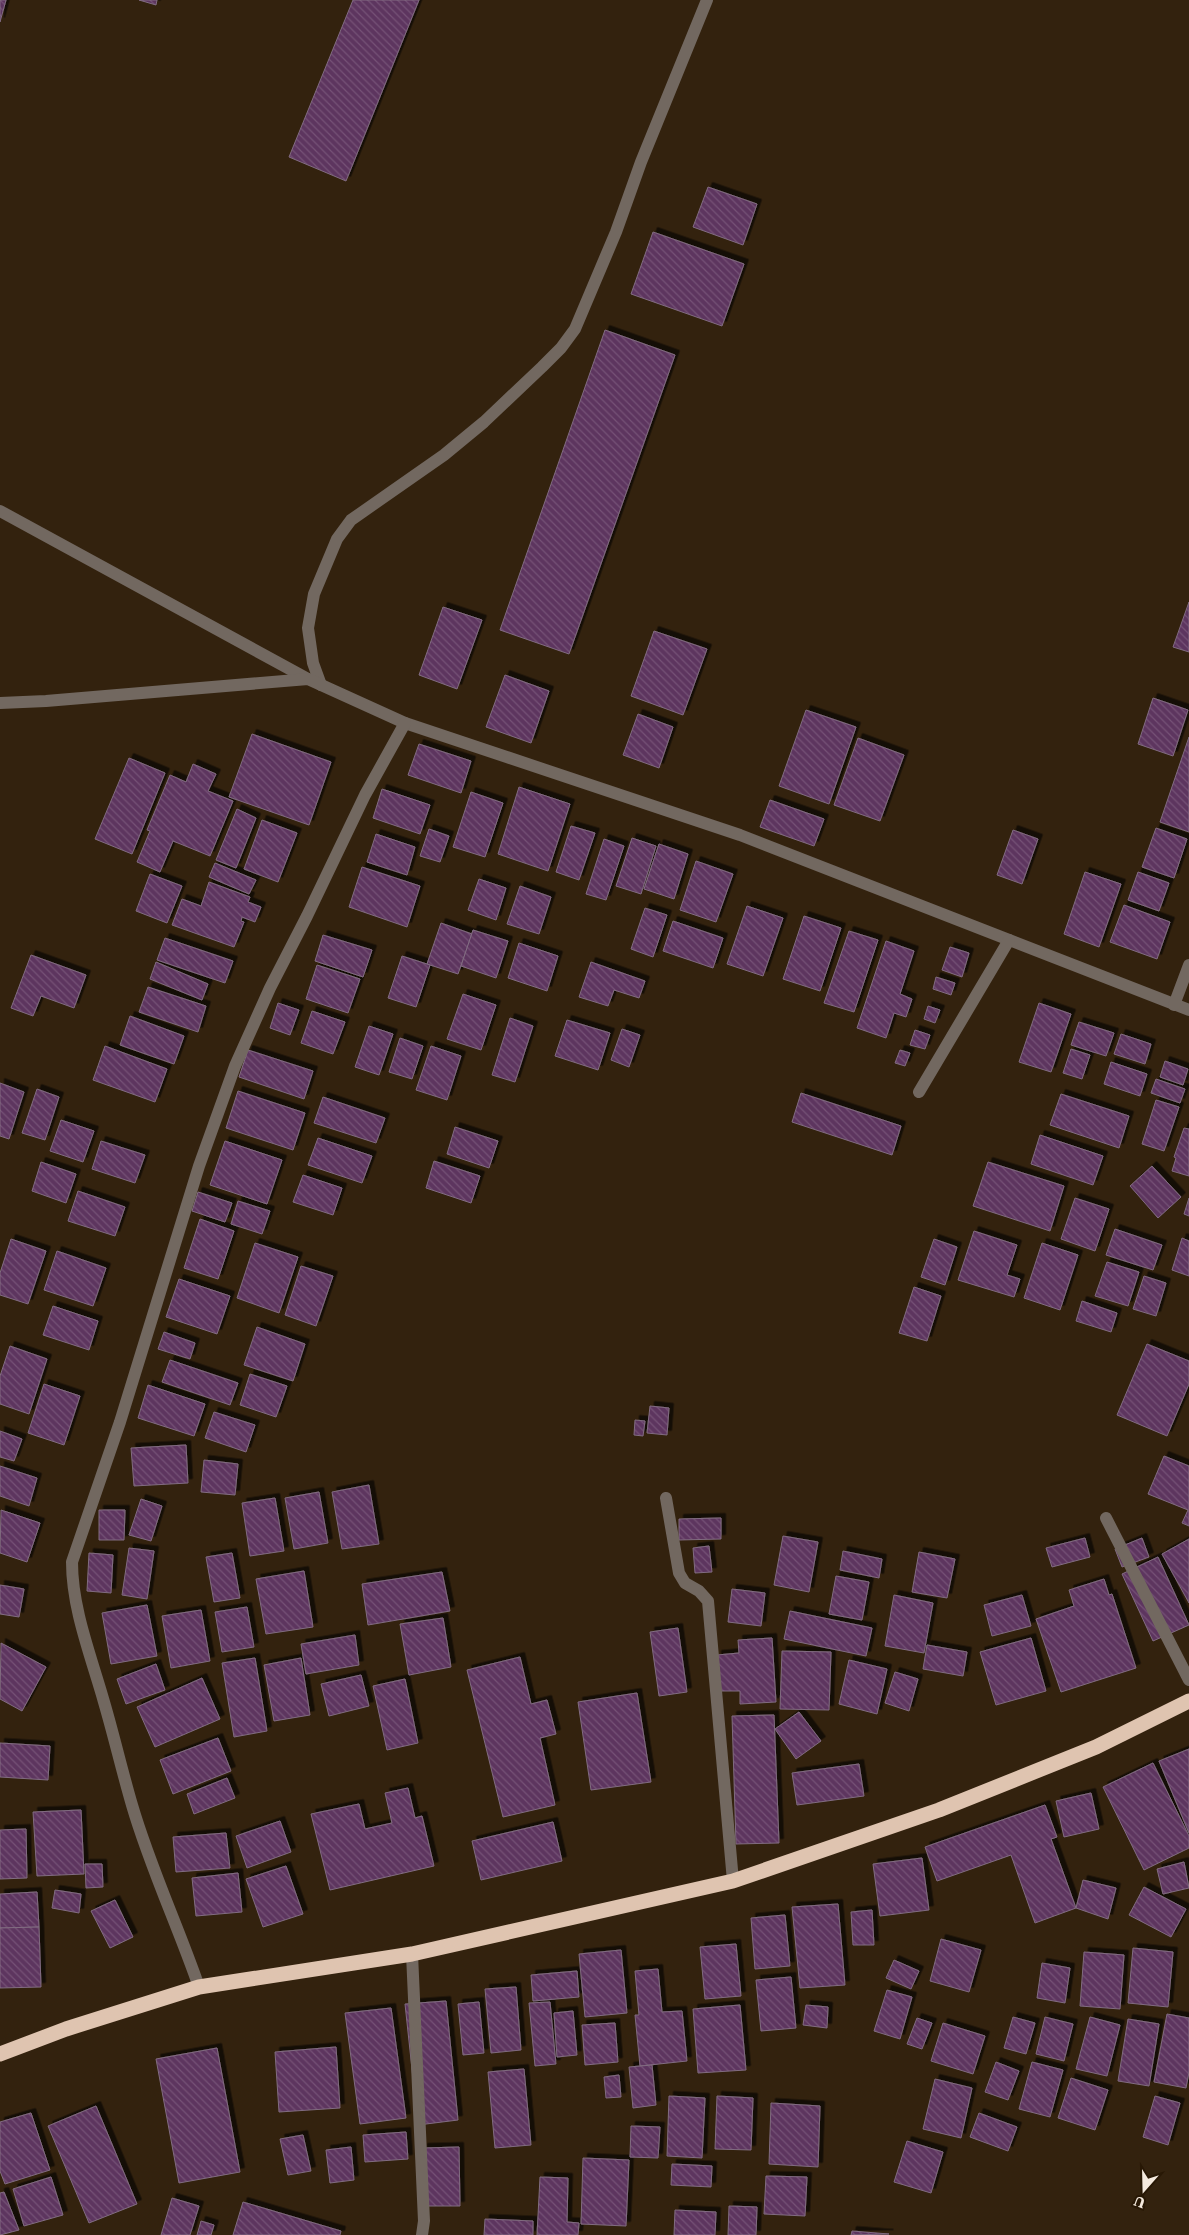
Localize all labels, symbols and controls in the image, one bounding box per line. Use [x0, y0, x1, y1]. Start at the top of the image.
north arrow [1119, 2165, 1169, 2215]
text: U [1132, 2193, 1147, 2212]

